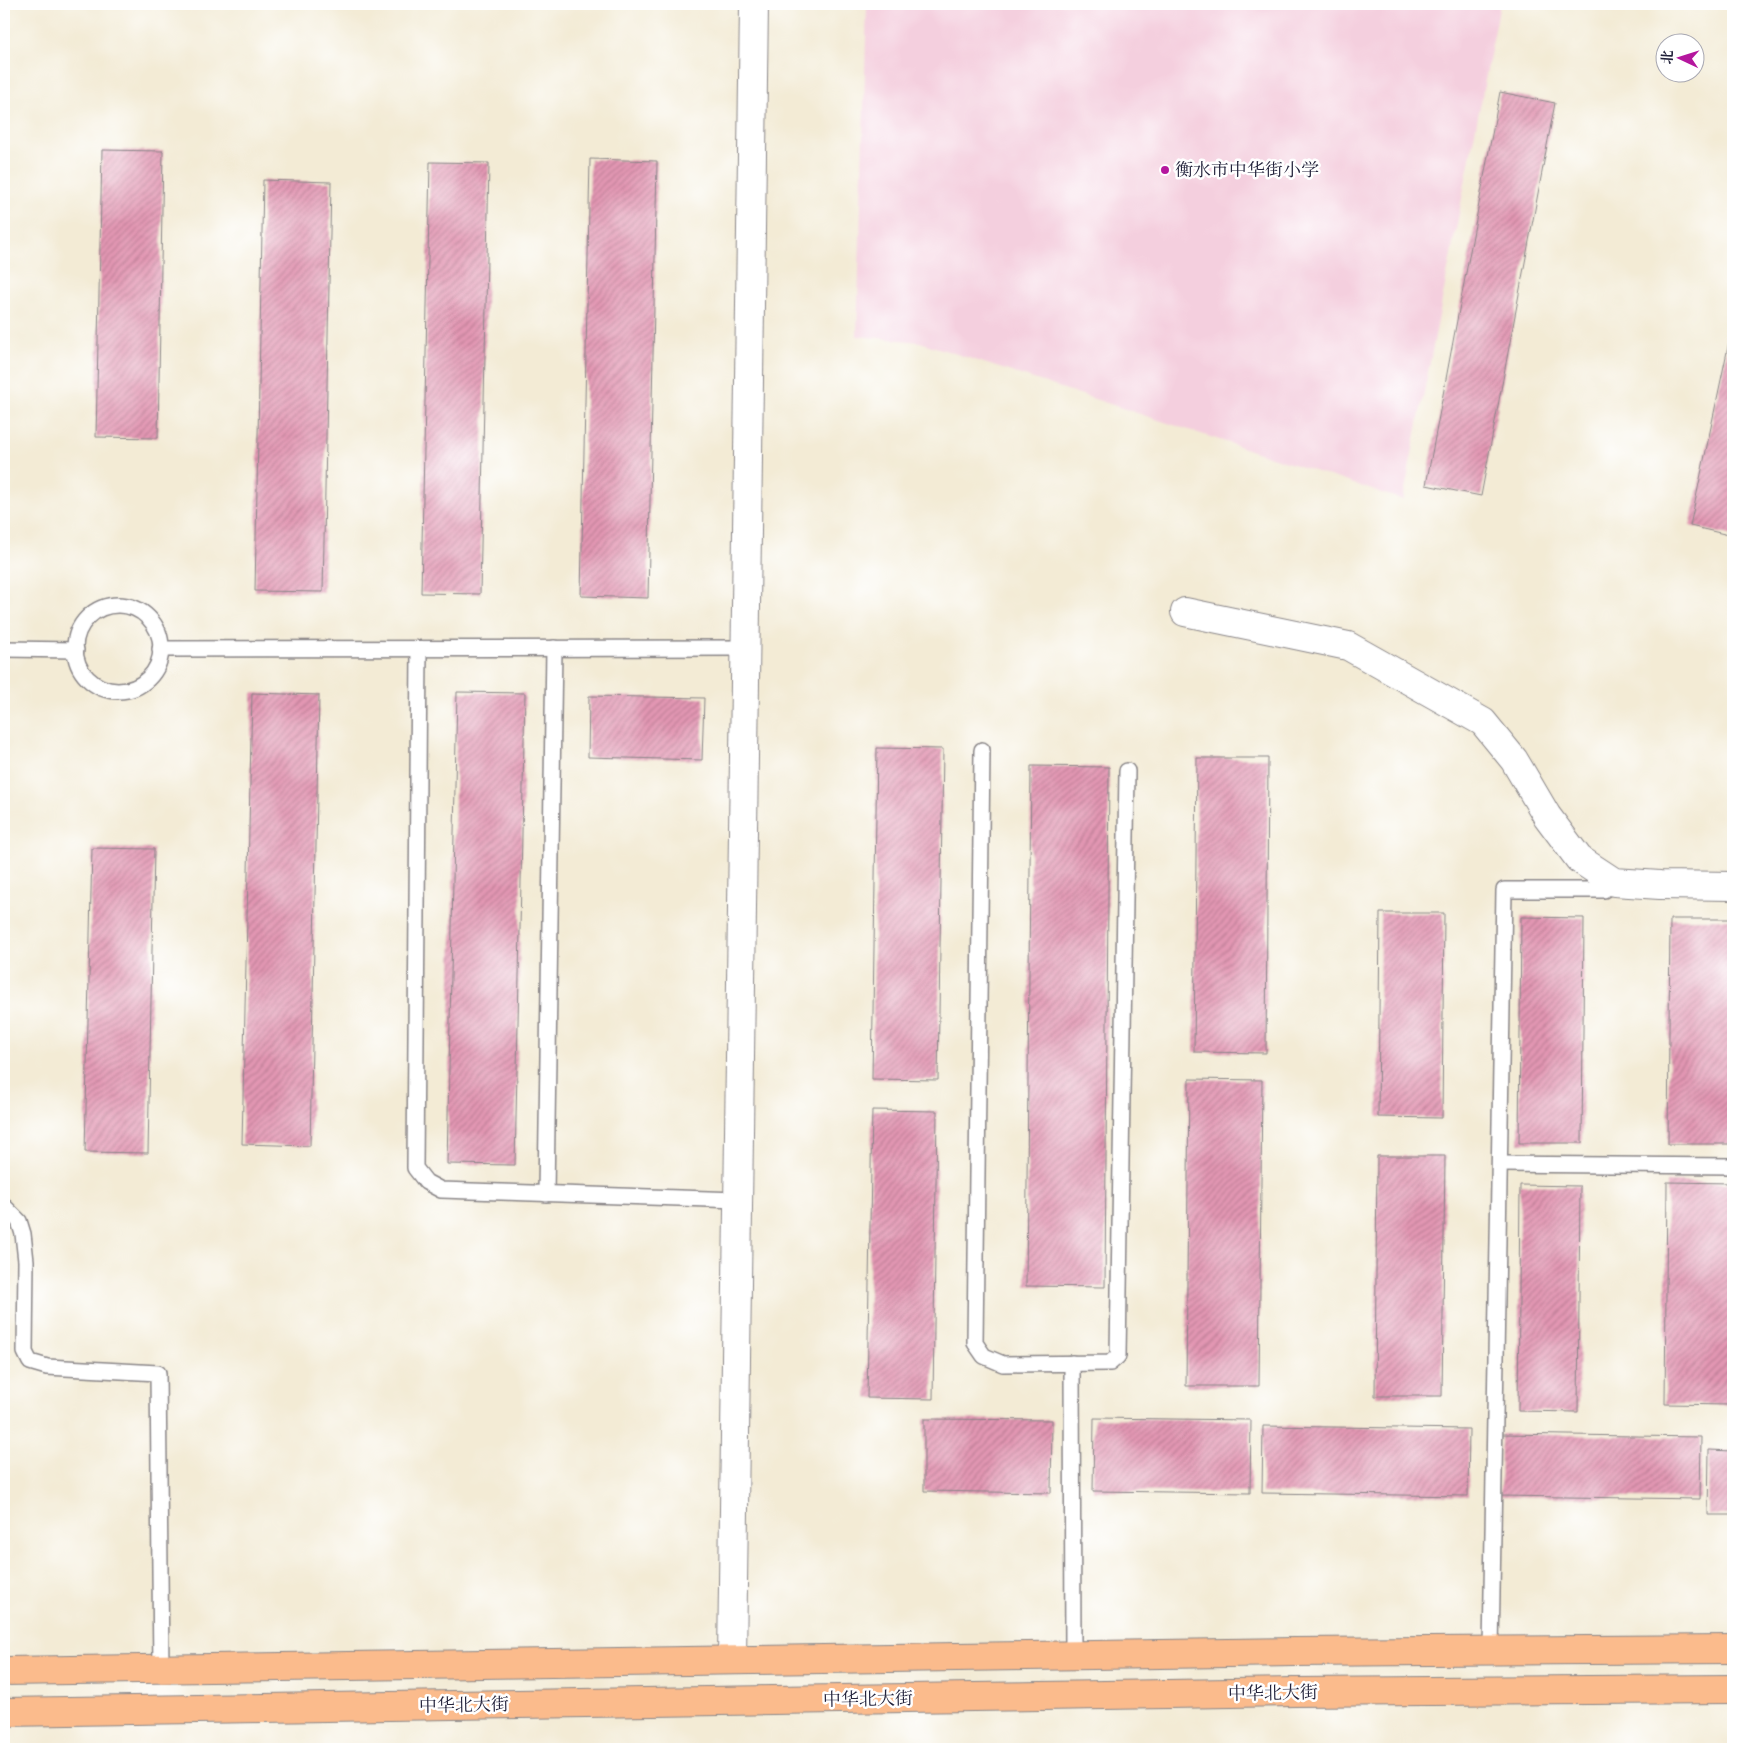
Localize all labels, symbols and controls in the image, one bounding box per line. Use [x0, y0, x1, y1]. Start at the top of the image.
north arrow [1654, 32, 1704, 82]
text: 北 [1659, 50, 1677, 65]
place label: 衡水市中华街小学 [1175, 160, 1319, 183]
marker: 衡水市中华街小学 [1159, 164, 1171, 176]
street label: 中华北大街 [1228, 1682, 1318, 1707]
street label: 中华北大街 [823, 1688, 913, 1713]
street label: 中华北大街 [419, 1694, 509, 1719]

